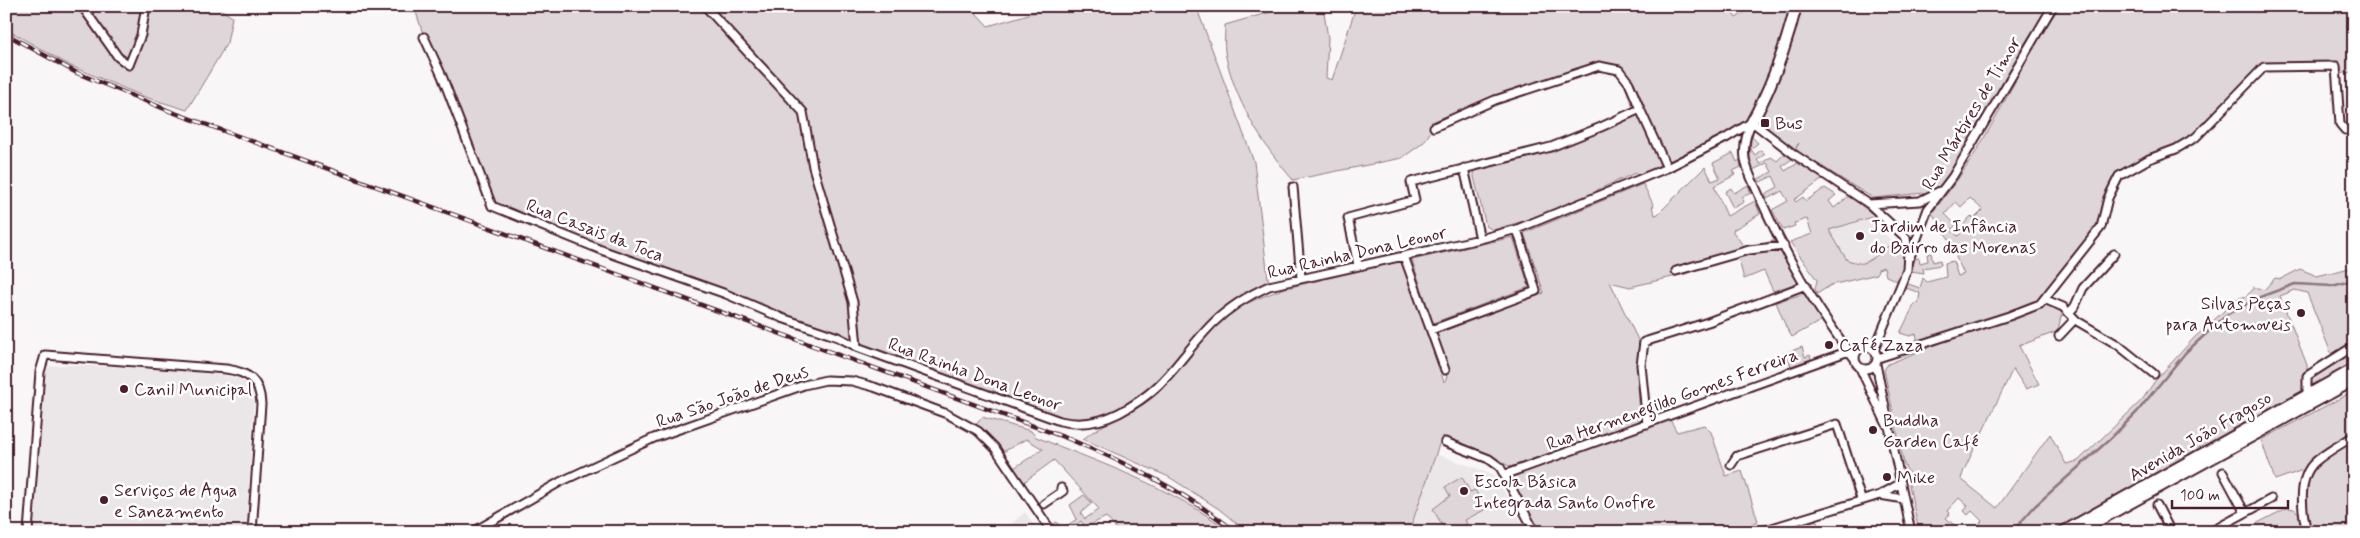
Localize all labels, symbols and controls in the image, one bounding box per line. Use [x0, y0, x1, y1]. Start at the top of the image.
street label: Rua Mártires de Timor [1916, 32, 2028, 195]
place label: Bus [1775, 112, 1803, 136]
marker: Bus [1759, 117, 1771, 129]
street label: Rua Casais da Toca [522, 194, 667, 268]
place label: Jardim de Infância do Bairro das Morenas [1870, 215, 2036, 260]
street label: Rua Rainha Dona Leonor [1265, 221, 1450, 285]
marker: Jardim de Infância do Bairro das Morenas [1854, 230, 1866, 242]
place label: Silvas Peças para Automoveis [2166, 292, 2291, 337]
marker: Silvas Peças para Automoveis [2295, 307, 2307, 319]
street label: Rua Rainha Dona Leonor [884, 332, 1065, 418]
place label: Café Zaza [1839, 334, 1923, 358]
marker: Café Zaza [1823, 339, 1835, 351]
street label: Rua Hermenegildo Gomes Ferreira [1543, 343, 1802, 459]
street label: Rua São João de Deus [653, 360, 812, 434]
place label: Canil Municipal [134, 378, 252, 402]
marker: Canil Municipal [118, 383, 130, 395]
street label: Avenida João Fragoso [2125, 386, 2277, 488]
place label: Buddha Garden Café [1883, 409, 1979, 454]
marker: Buddha Garden Café [1867, 424, 1879, 436]
place label: Mike [1897, 466, 1935, 490]
place label: Escola Básica Integrada Santo Onofre [1474, 470, 1655, 516]
marker: Mike [1881, 471, 1893, 483]
scale bar [2172, 478, 2289, 510]
place label: Serviços de Agua e Saneamento [114, 479, 237, 524]
marker: Escola Básica Integrada Santo Onofre [1458, 485, 1470, 497]
text: 100 m [2180, 486, 2220, 506]
marker: Serviços de Agua e Saneamento [98, 494, 110, 506]

